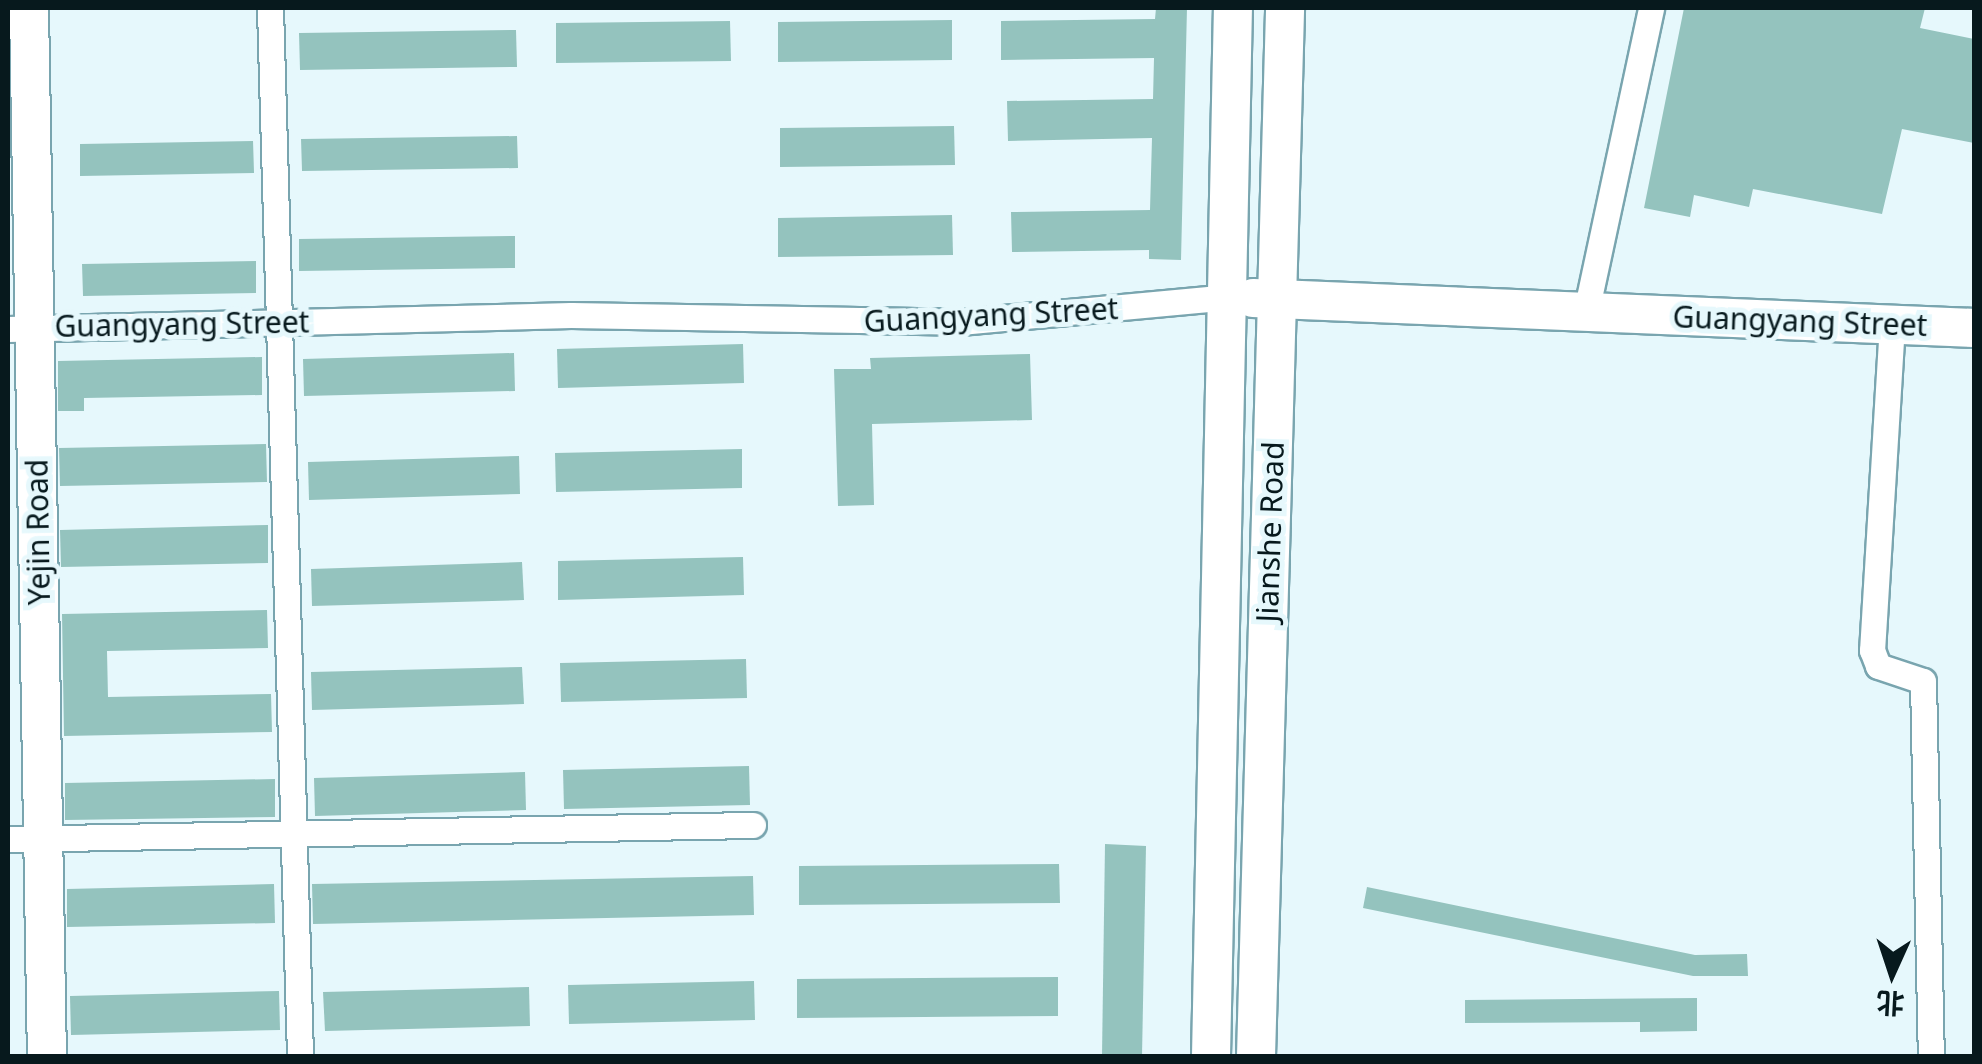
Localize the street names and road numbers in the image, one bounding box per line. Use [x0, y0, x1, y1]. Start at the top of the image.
street label: Guangyang Street [863, 290, 1119, 340]
street label: Guangyang Street [1672, 299, 1928, 343]
street label: Guangyang Street [54, 304, 310, 344]
street label: Jianshe Road [1249, 441, 1291, 623]
street label: Yejin Road [19, 459, 57, 605]

